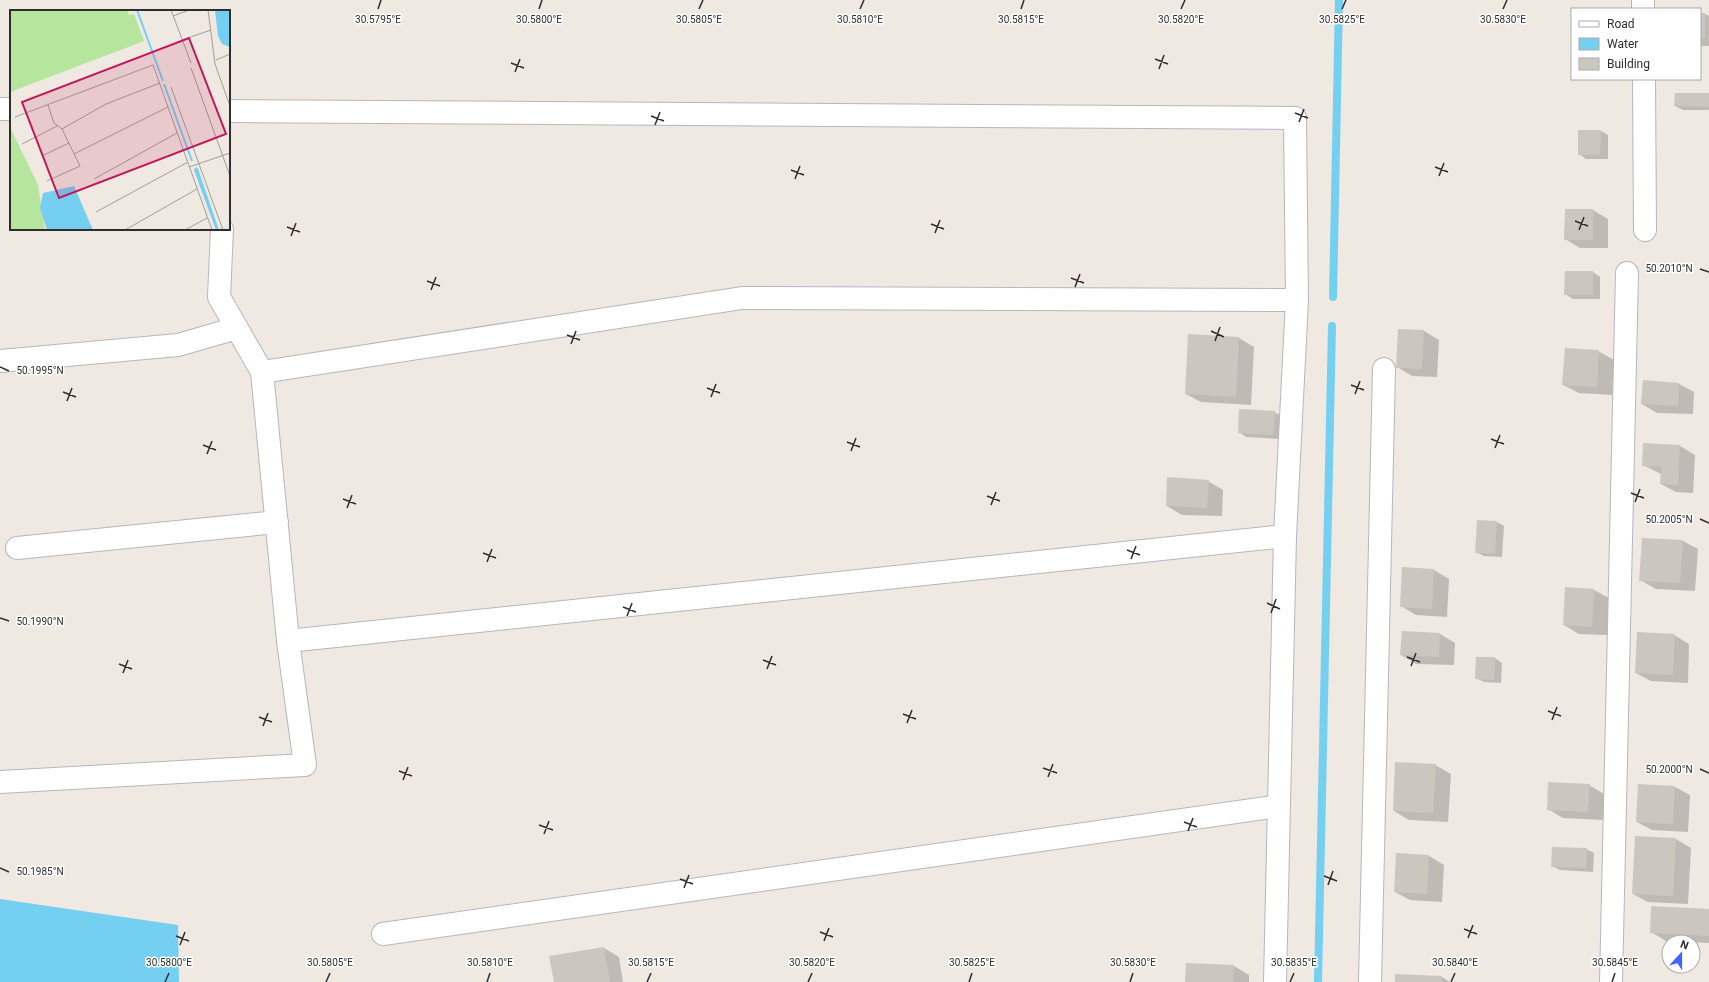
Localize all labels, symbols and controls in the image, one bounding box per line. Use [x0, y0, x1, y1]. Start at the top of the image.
legend [1571, 8, 1701, 80]
inset map [10, 10, 230, 230]
text: 30.5795°E [355, 14, 401, 25]
text: 30.5800°E [516, 14, 562, 25]
text: 30.5805°E [676, 14, 722, 25]
text: 30.5810°E [837, 14, 883, 25]
text: 30.5815°E [998, 14, 1044, 25]
text: 30.5820°E [1158, 14, 1204, 25]
text: 30.5825°E [1319, 14, 1365, 25]
text: 30.5830°E [1480, 14, 1526, 25]
text: Road [1607, 17, 1635, 31]
text: Water [1607, 37, 1638, 51]
text: Building [1607, 57, 1650, 71]
text: 50.2010°N [1645, 263, 1693, 274]
text: 50.1995°N [16, 365, 64, 376]
text: 50.2005°N [1645, 514, 1693, 525]
text: 50.1990°N [16, 616, 64, 627]
text: 50.2000°N [1645, 764, 1693, 775]
text: 50.1985°N [16, 866, 64, 877]
north arrow [1661, 934, 1701, 974]
text: N [1678, 938, 1691, 953]
text: 30.5800°E [146, 957, 192, 968]
text: 30.5805°E [307, 957, 353, 968]
text: 30.5810°E [467, 957, 513, 968]
text: 30.5815°E [628, 957, 674, 968]
text: 30.5820°E [789, 957, 835, 968]
text: 30.5825°E [949, 957, 995, 968]
text: 30.5830°E [1110, 957, 1156, 968]
text: 30.5835°E [1271, 957, 1317, 968]
text: 30.5840°E [1432, 957, 1478, 968]
text: 30.5845°E [1592, 957, 1638, 968]

